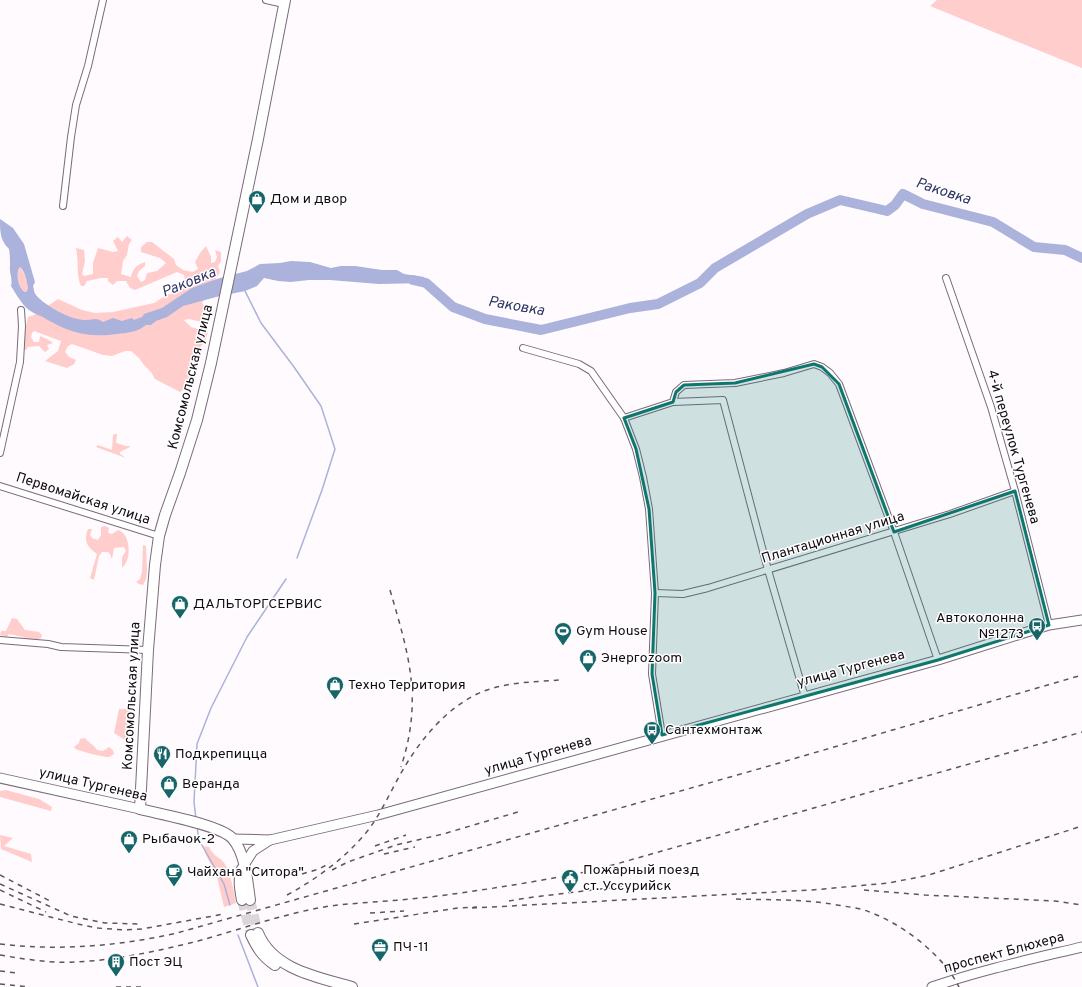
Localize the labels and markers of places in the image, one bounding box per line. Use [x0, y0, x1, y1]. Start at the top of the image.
shop icon: Дом и двор [247, 189, 267, 214]
place label: Дом и двор [270, 191, 347, 208]
shop icon: ДАЛЬТОРГСЕРВИС [170, 594, 190, 619]
place label: ДАЛЬТОРГСЕРВИС [193, 596, 322, 613]
place label: Автоколонна №1273 [936, 610, 1024, 643]
bus stop icon: Автоколонна №1273 [1027, 616, 1047, 641]
sports icon: Gym House [553, 621, 573, 646]
place label: Gym House [576, 623, 648, 640]
shop icon: Энергоzoom [578, 648, 598, 673]
place label: Энергоzoom [601, 650, 682, 667]
shop icon: Техно Территория [325, 675, 345, 700]
place label: Техно Территория [348, 677, 466, 694]
bus stop icon: Сантехмонтаж [642, 720, 662, 745]
place label: Сантехмонтаж [665, 722, 763, 739]
restaurant icon: Подкрепицца [152, 744, 172, 769]
place label: Подкрепицца [175, 746, 267, 763]
shop icon: Веранда [159, 774, 179, 799]
place label: Веранда [182, 776, 240, 793]
shop icon: Рыбачок-2 [119, 829, 139, 854]
place label: Рыбачок-2 [142, 831, 215, 848]
cafe icon: Чайхана "Ситора" [164, 862, 184, 887]
place label: Пожарный поезд ст. Уссурийск [583, 862, 699, 895]
place label: Чайхана "Ситора" [187, 864, 304, 881]
public building icon: Пожарный поезд ст. Уссурийск [560, 868, 580, 893]
office icon: ПЧ-11 [370, 937, 390, 962]
place label: ПЧ-11 [393, 939, 429, 956]
building icon: Пост ЭЦ [106, 952, 126, 977]
place label: Пост ЭЦ [129, 954, 183, 971]

